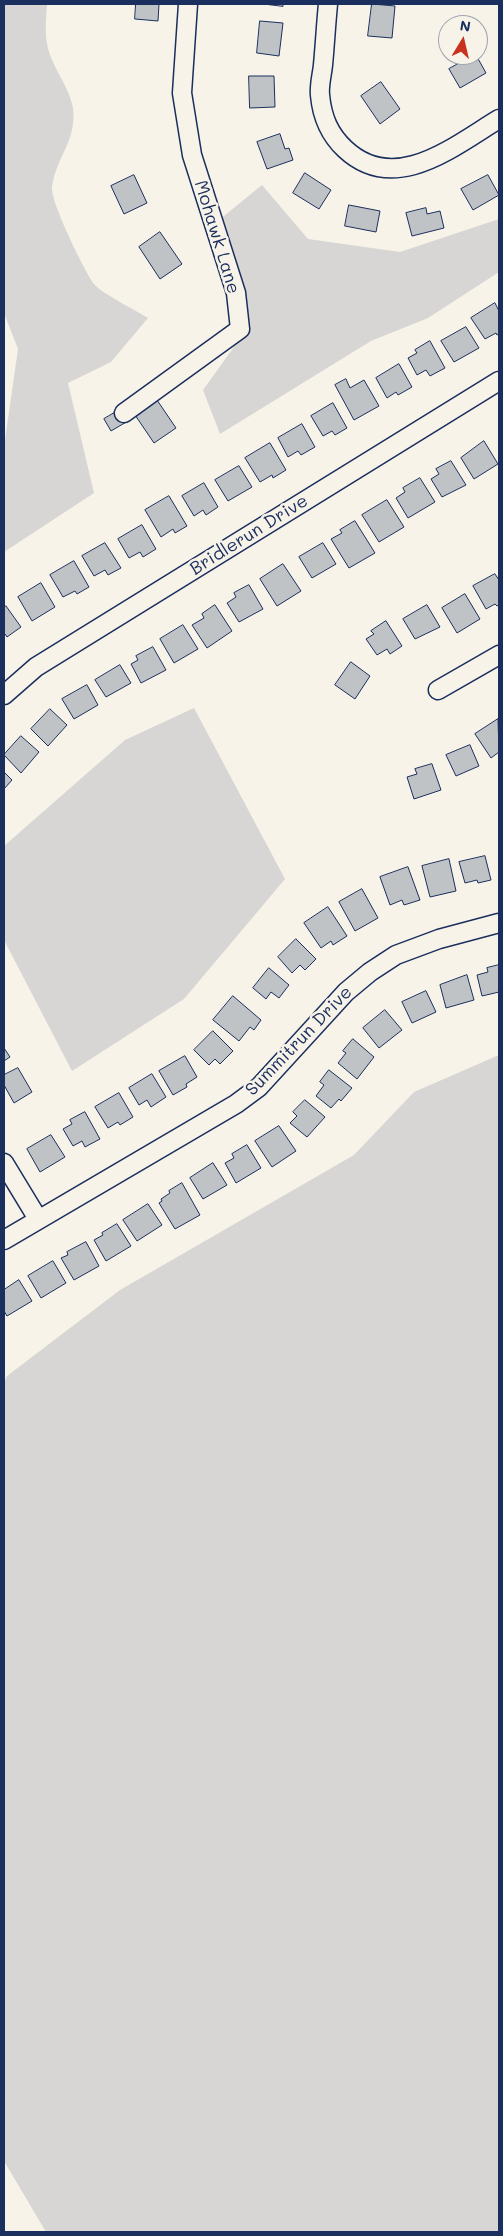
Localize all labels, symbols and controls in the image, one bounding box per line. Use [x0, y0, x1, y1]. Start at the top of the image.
north arrow [438, 15, 488, 65]
text: N [459, 15, 472, 36]
street label: Mohawk Lane [189, 178, 245, 296]
street label: Bridlerun Drive [186, 490, 312, 580]
street label: Summitrun Drive [241, 982, 357, 1100]

